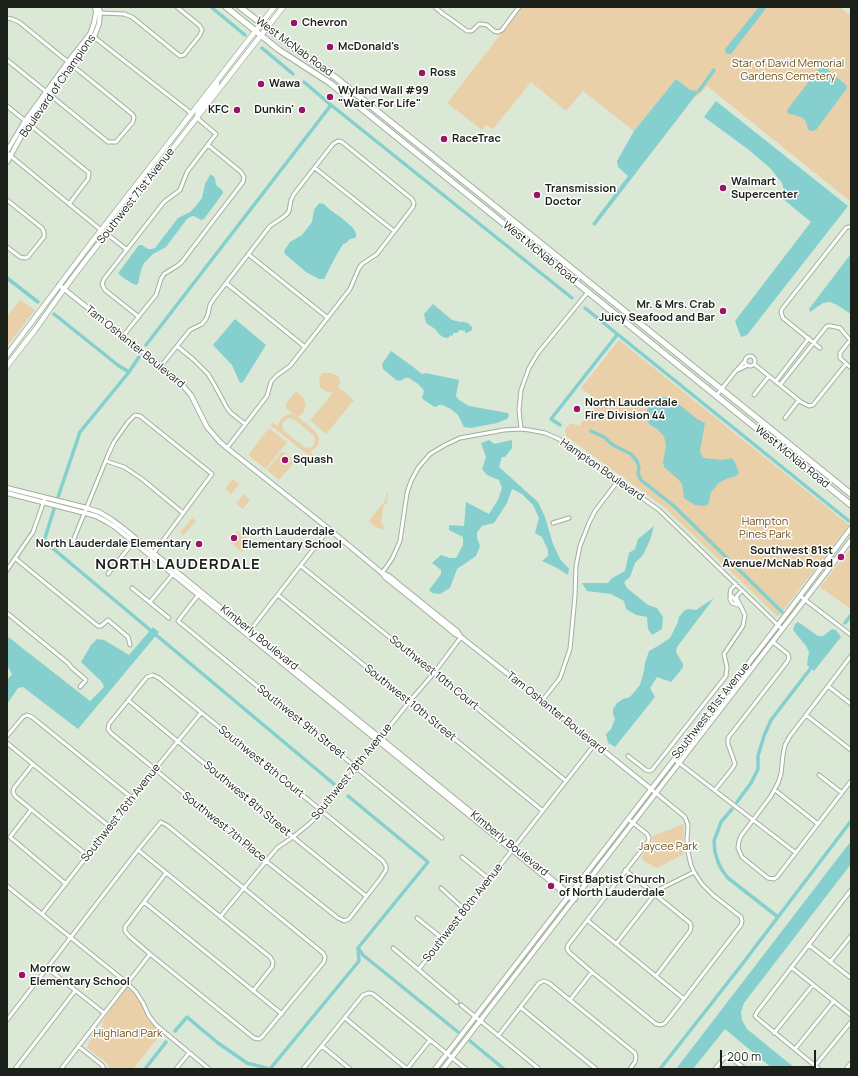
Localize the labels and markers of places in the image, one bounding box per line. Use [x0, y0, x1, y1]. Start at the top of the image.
place label: Chevron [302, 16, 347, 30]
marker: Chevron [289, 18, 299, 28]
place label: McDonald's [338, 40, 399, 54]
marker: McDonald's [325, 42, 335, 52]
place label: Ross [430, 66, 456, 80]
marker: Ross [417, 68, 427, 78]
place label: Wawa [269, 77, 300, 91]
marker: Wawa [256, 79, 266, 89]
place label: Wyland Wall #99 "Water For Life" [338, 84, 429, 110]
marker: Wyland Wall #99 "Water For Life" [325, 92, 335, 102]
place label: KFC [208, 103, 229, 117]
place label: Dunkin' [254, 103, 294, 117]
marker: KFC [232, 105, 242, 115]
marker: Dunkin' [297, 105, 307, 115]
place label: RaceTrac [452, 132, 501, 146]
marker: RaceTrac [439, 134, 449, 144]
place label: Walmart Supercenter [731, 175, 798, 201]
place label: Transmission Doctor [545, 182, 616, 208]
marker: Walmart Supercenter [718, 183, 728, 193]
marker: Transmission Doctor [532, 190, 542, 200]
place label: Mr. & Mrs. Crab Juicy Seafood and Bar [599, 298, 715, 324]
marker: Mr. & Mrs. Crab Juicy Seafood and Bar [718, 306, 728, 316]
place label: North Lauderdale Fire Division 44 [585, 396, 678, 422]
marker: North Lauderdale Fire Division 44 [572, 404, 582, 414]
place label: Squash [293, 453, 333, 467]
marker: Squash [280, 455, 290, 465]
place label: North Lauderdale Elementary School [242, 525, 342, 551]
marker: North Lauderdale Elementary School [229, 533, 239, 543]
place label: North Lauderdale Elementary [36, 537, 191, 551]
marker: North Lauderdale Elementary [194, 539, 204, 549]
place label: Southwest 81st Avenue/McNab Road [722, 544, 833, 570]
marker: Southwest 81st Avenue/McNab Road [836, 552, 846, 562]
place label: First Baptist Church of North Lauderdale [559, 873, 665, 899]
marker: First Baptist Church of North Lauderdale [546, 881, 556, 891]
place label: Morrow Elementary School [30, 962, 130, 988]
marker: Morrow Elementary School [17, 970, 27, 980]

